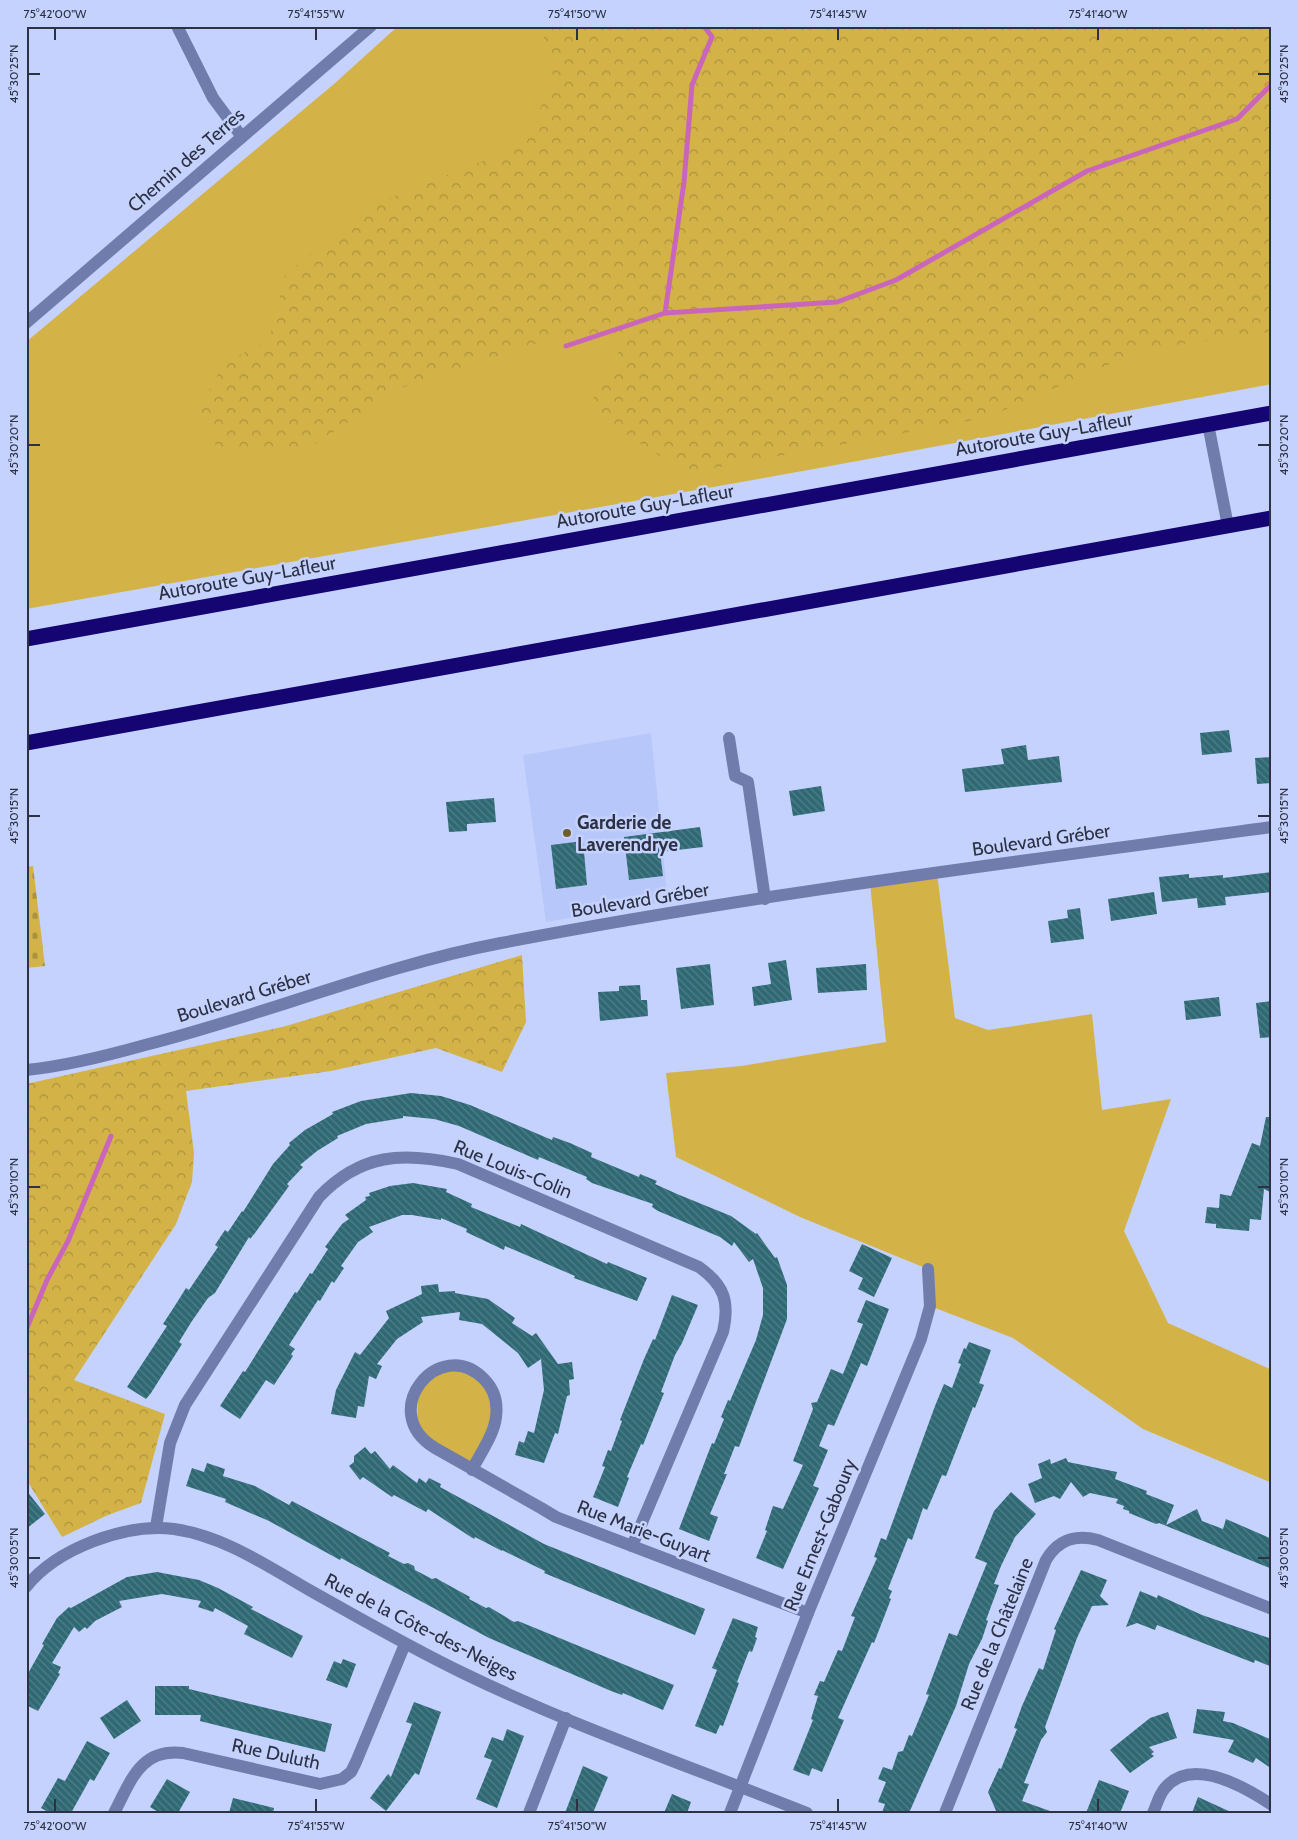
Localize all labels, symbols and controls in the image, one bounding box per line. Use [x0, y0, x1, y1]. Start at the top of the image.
text: 75°42'00"W [24, 6, 87, 21]
text: 75°41'55"W [288, 6, 345, 21]
text: 75°41'50"W [548, 6, 607, 21]
text: 75°41'45"W [809, 6, 867, 21]
text: 75°41'40"W [1069, 6, 1128, 21]
text: 45°30'25"N [6, 45, 21, 103]
text: 45°30'25"N [1276, 45, 1291, 103]
street label: Chemin des Terres [123, 103, 249, 217]
street label: Autoroute Guy-Lafleur [953, 407, 1135, 461]
text: 45°30'20"N [6, 415, 21, 475]
text: 45°30'20"N [1276, 415, 1291, 475]
street label: Autoroute Guy-Lafleur [554, 479, 736, 533]
street label: Autoroute Guy-Lafleur [156, 551, 338, 605]
text: 45°30'15"N [6, 788, 21, 844]
text: 45°30'15"N [1276, 788, 1291, 844]
place label: Garderie de Laverendrye [577, 811, 678, 856]
street label: Boulevard Gréber [971, 819, 1111, 861]
marker: Garderie de Laverendrye [561, 827, 573, 839]
street label: Boulevard Gréber [569, 878, 711, 922]
street label: Boulevard Gréber [174, 965, 314, 1027]
street label: Rue Louis-Colin [450, 1135, 576, 1203]
text: 45°30'10"N [6, 1158, 21, 1216]
text: 45°30'10"N [1276, 1158, 1291, 1216]
street label: Rue Ernest-Gaboury [779, 1455, 861, 1615]
street label: Rue Marie-Guyart [574, 1495, 715, 1567]
text: 45°30'05"N [6, 1527, 21, 1589]
text: 45°30'05"N [1276, 1527, 1291, 1589]
street label: Rue de la Châtelaine [956, 1554, 1038, 1714]
street label: Rue de la Côte-des-Neiges [321, 1568, 521, 1686]
street label: Rue Duluth [230, 1733, 322, 1775]
text: 75°42'00"W [24, 1818, 87, 1833]
text: 75°41'55"W [288, 1818, 345, 1833]
text: 75°41'50"W [548, 1818, 607, 1833]
text: 75°41'45"W [809, 1818, 867, 1833]
text: 75°41'40"W [1069, 1818, 1128, 1833]

